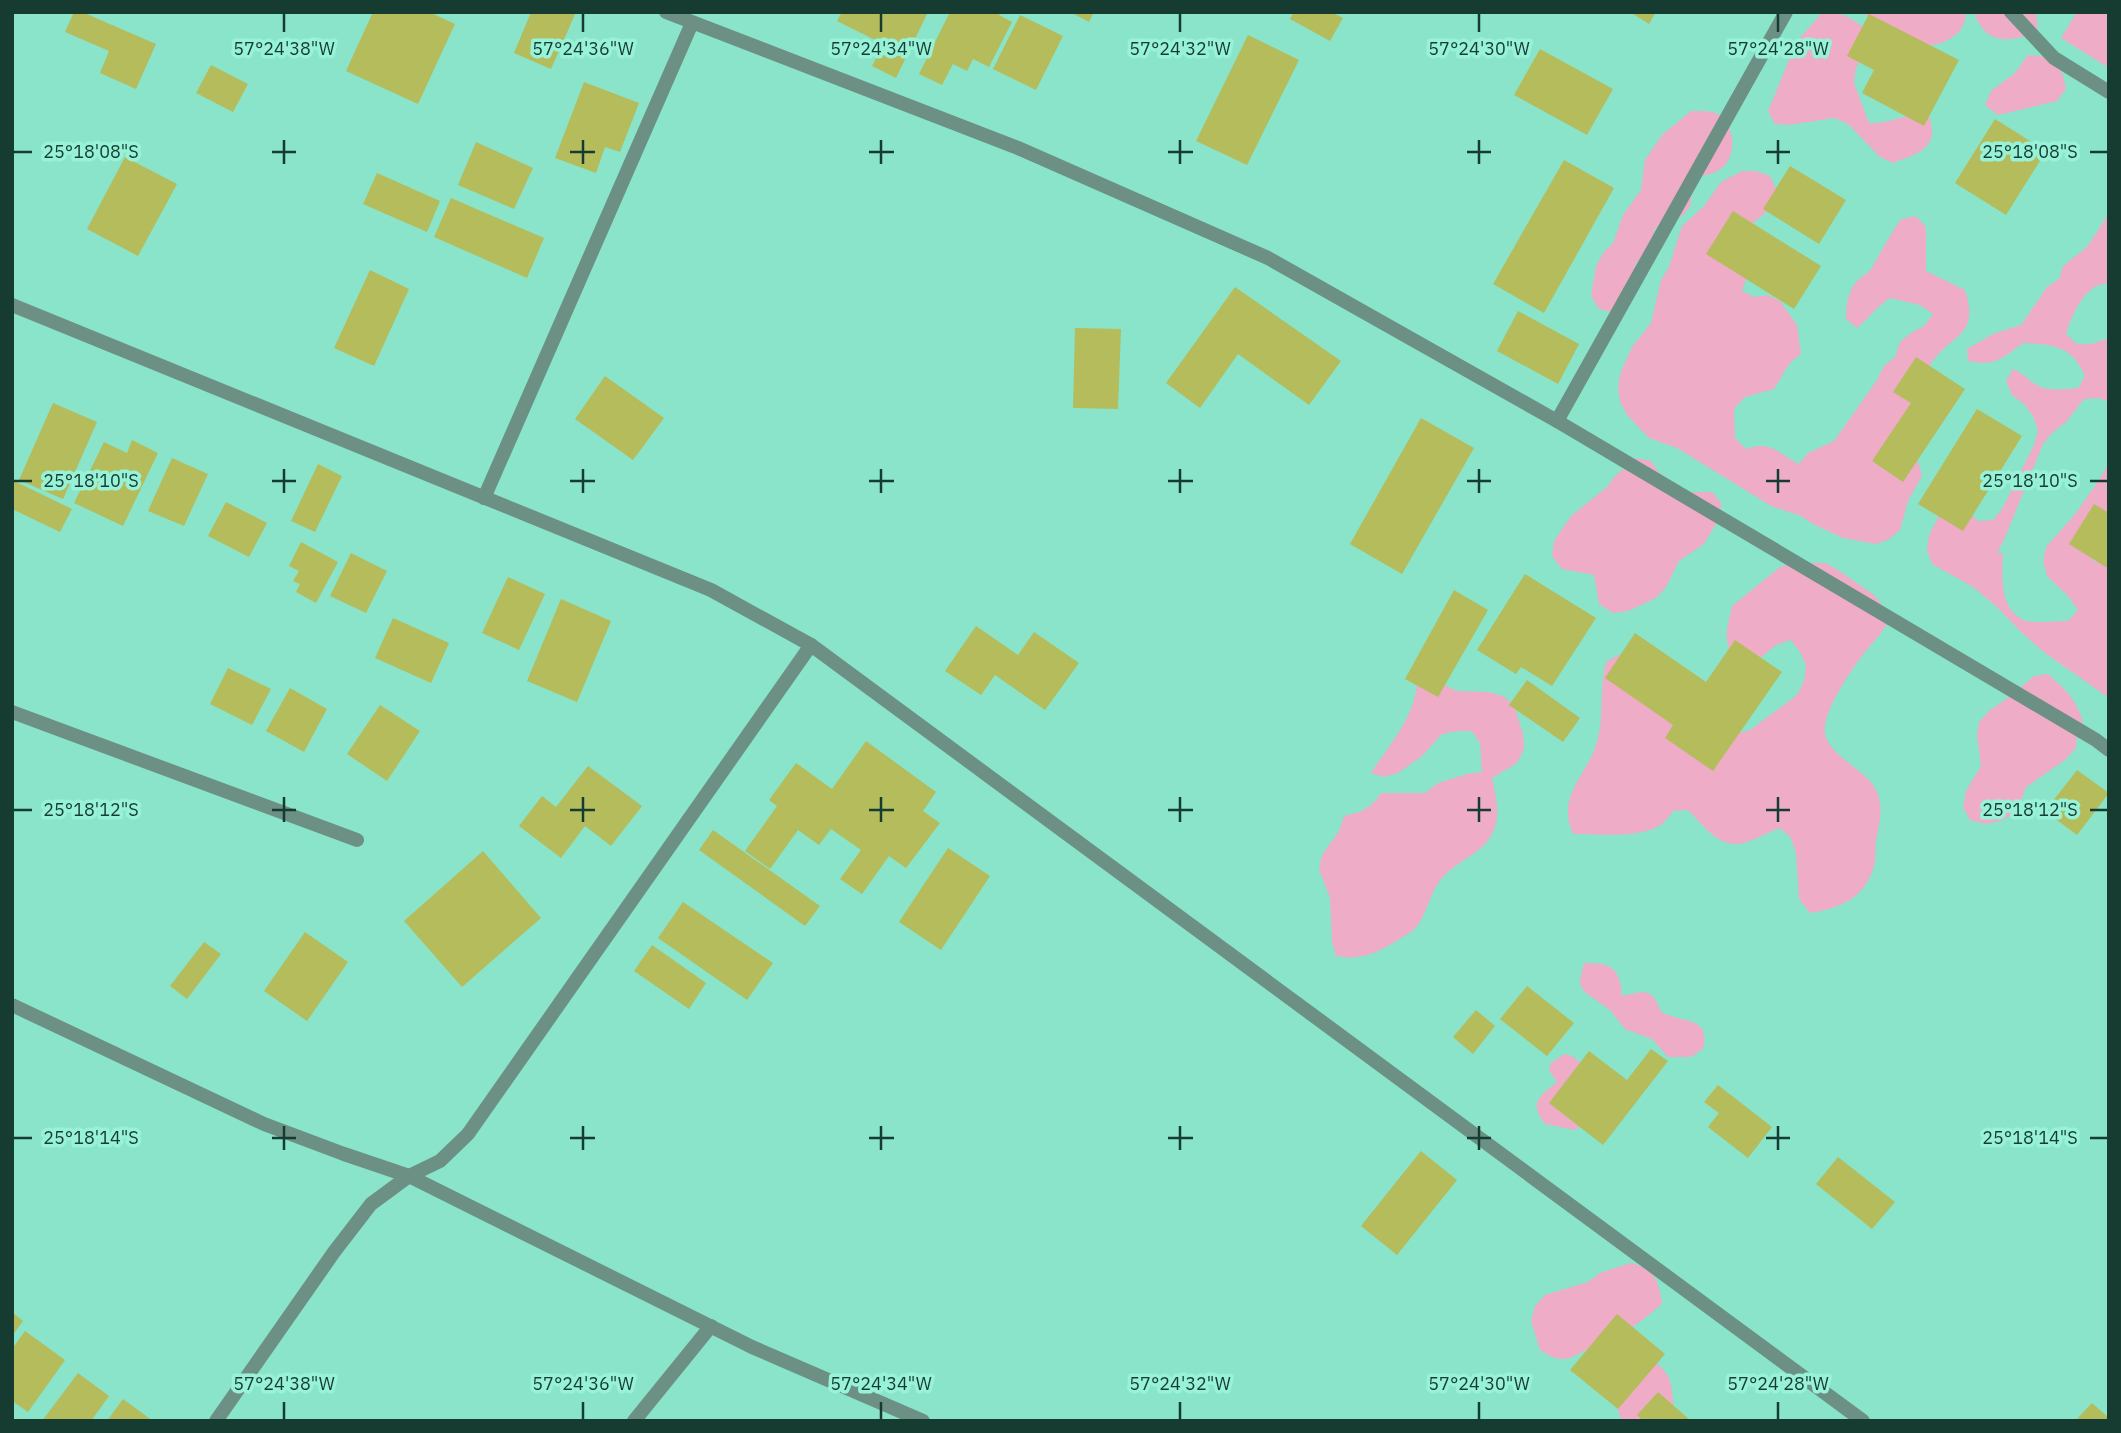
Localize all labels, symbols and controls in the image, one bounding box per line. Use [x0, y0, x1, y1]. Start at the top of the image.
text: 57°24'38"W [233, 37, 335, 60]
text: 57°24'36"W [532, 37, 634, 60]
text: 57°24'34"W [830, 37, 932, 60]
text: 57°24'32"W [1129, 37, 1231, 60]
text: 57°24'30"W [1428, 37, 1530, 60]
text: 57°24'28"W [1727, 37, 1829, 60]
text: 25°18'08"S [43, 140, 139, 163]
text: 25°18'08"S [1982, 140, 2078, 163]
text: 25°18'10"S [43, 469, 139, 492]
text: 25°18'10"S [1982, 469, 2078, 492]
text: 25°18'12"S [43, 798, 139, 821]
text: 25°18'12"S [1982, 798, 2078, 821]
text: 25°18'14"S [43, 1126, 139, 1149]
text: 25°18'14"S [1982, 1126, 2078, 1149]
text: 57°24'38"W [233, 1372, 335, 1395]
text: 57°24'36"W [532, 1372, 634, 1395]
text: 57°24'34"W [830, 1372, 932, 1395]
text: 57°24'32"W [1129, 1372, 1231, 1395]
text: 57°24'30"W [1428, 1372, 1530, 1395]
text: 57°24'28"W [1727, 1372, 1829, 1395]

